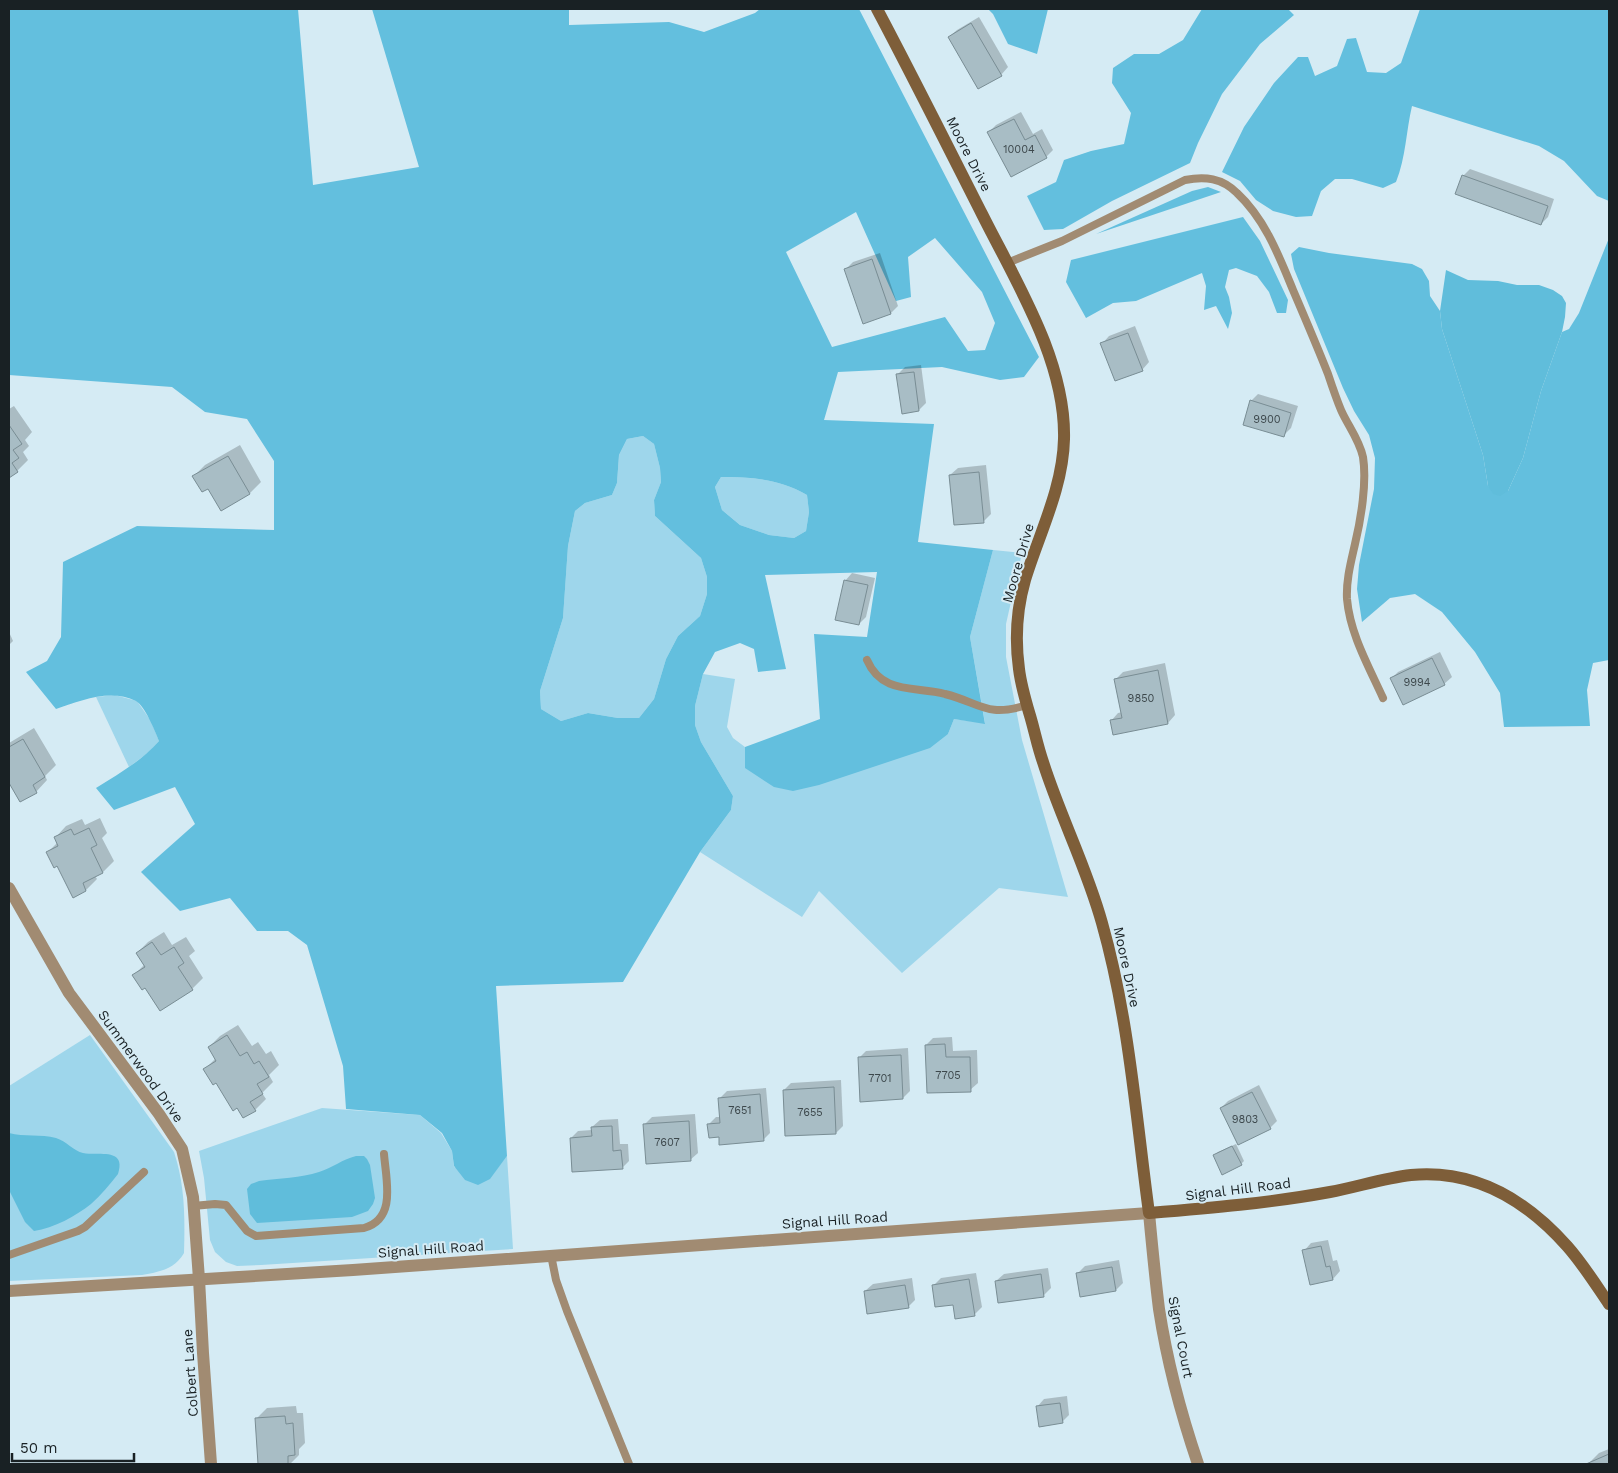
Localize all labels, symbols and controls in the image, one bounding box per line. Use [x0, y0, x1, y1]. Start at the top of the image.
street label: Moore Drive [943, 114, 995, 194]
house number: 10004 [1003, 143, 1035, 156]
house number: 9900 [1253, 413, 1281, 426]
street label: Moore Drive [999, 521, 1037, 605]
house number: 9994 [1403, 676, 1431, 689]
house number: 9850 [1128, 692, 1155, 705]
street label: Moore Drive [1111, 925, 1143, 1009]
street label: Summerwood Drive [95, 1007, 187, 1125]
house number: 7705 [935, 1069, 961, 1082]
house number: 7701 [868, 1072, 892, 1085]
house number: 7651 [728, 1104, 752, 1117]
house number: 7655 [797, 1106, 823, 1119]
house number: 9803 [1232, 1113, 1258, 1126]
house number: 7607 [654, 1136, 680, 1149]
street label: Signal Hill Road [1184, 1175, 1292, 1203]
street label: Signal Hill Road [781, 1208, 889, 1232]
street label: Signal Hill Road [377, 1237, 485, 1261]
street label: Signal Court [1165, 1295, 1197, 1379]
street label: Colbert Lane [179, 1328, 201, 1418]
scale bar [12, 1430, 135, 1462]
text: 50 m [20, 1439, 57, 1457]

